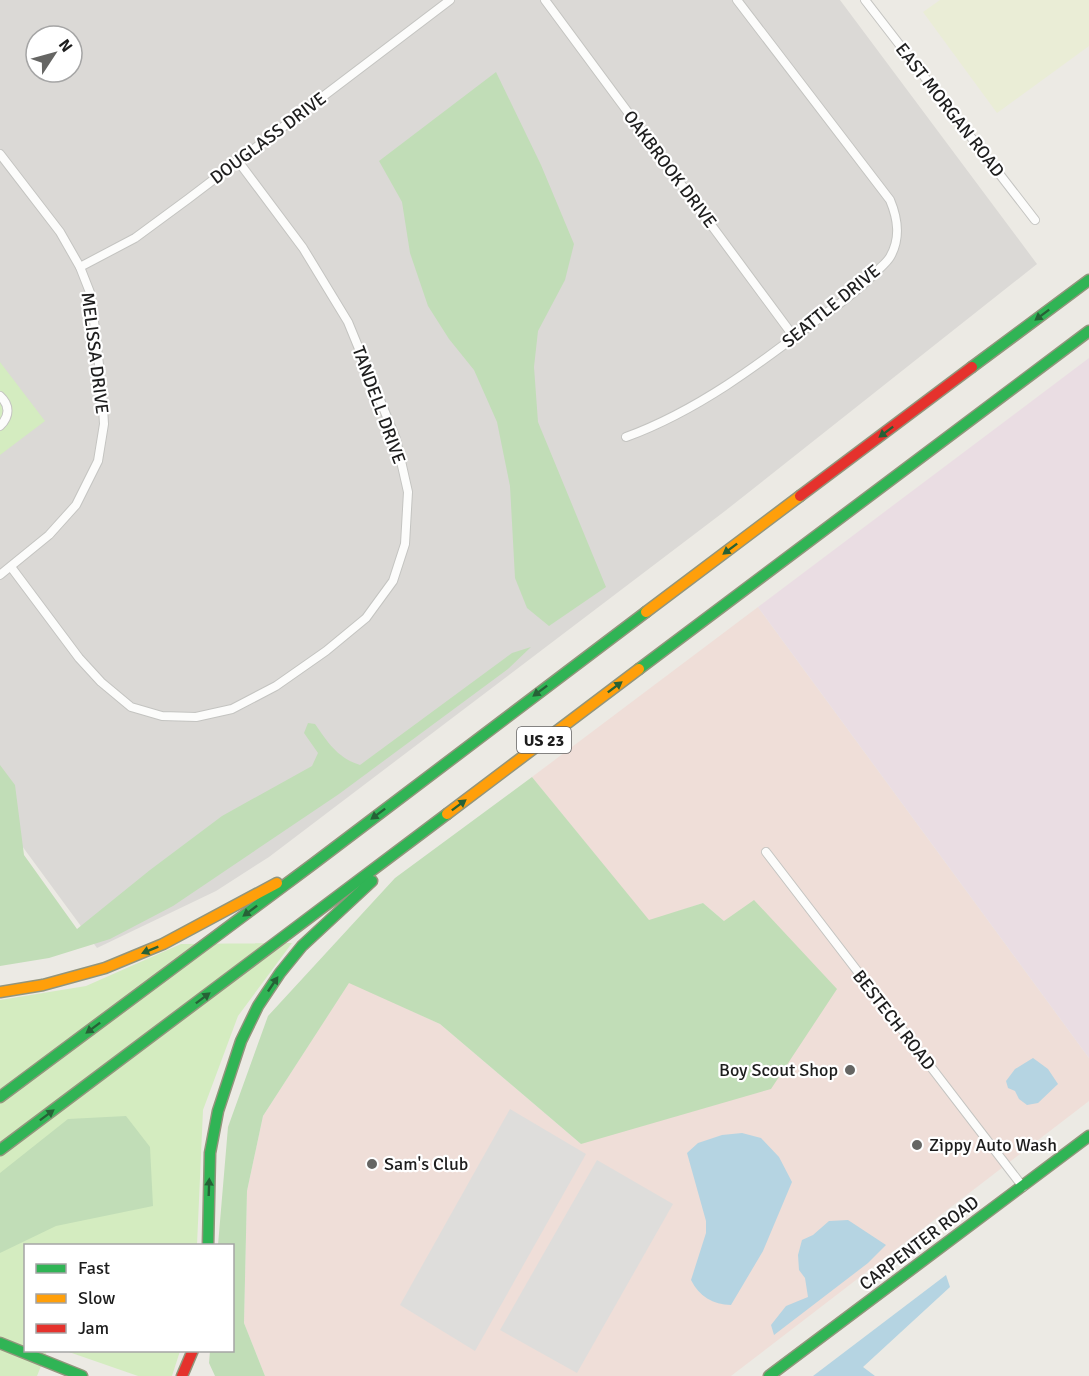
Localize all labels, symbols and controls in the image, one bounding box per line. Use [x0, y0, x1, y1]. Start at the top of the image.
north arrow [24, 24, 84, 84]
text: N [54, 35, 77, 56]
street label: EAST MORGAN ROAD [891, 39, 1009, 181]
street label: DOUGLASS DRIVE [206, 87, 330, 189]
street label: OAKBROOK DRIVE [619, 106, 721, 232]
street label: SEATTLE DRIVE [777, 260, 885, 352]
street label: MELISSA DRIVE [77, 291, 113, 415]
one-way arrow [1035, 309, 1051, 321]
street label: TANDELL DRIVE [348, 343, 410, 467]
one-way arrow [878, 426, 894, 438]
one-way arrow [722, 542, 737, 554]
one-way arrow [607, 682, 622, 694]
one-way arrow [533, 685, 549, 697]
road number: US 23 [517, 727, 571, 753]
one-way arrow [451, 799, 467, 811]
one-way arrow [371, 808, 386, 820]
one-way arrow [242, 905, 257, 917]
one-way arrow [141, 946, 159, 955]
street label: BESTECH ROAD [848, 965, 940, 1075]
one-way arrow [267, 976, 279, 992]
one-way arrow [194, 992, 210, 1004]
one-way arrow [86, 1022, 102, 1034]
place label: Boy Scout Shop [719, 1059, 838, 1081]
marker: Boy Scout Shop [843, 1063, 857, 1077]
one-way arrow [38, 1109, 54, 1121]
place label: Zippy Auto Wash [929, 1134, 1057, 1156]
marker: Zippy Auto Wash [910, 1138, 924, 1152]
place label: Sam's Club [384, 1153, 468, 1175]
marker: Sam's Club [365, 1157, 379, 1171]
one-way arrow [205, 1178, 214, 1197]
street label: CARPENTER ROAD [855, 1191, 983, 1295]
legend [24, 1244, 234, 1352]
text: Fast [78, 1257, 110, 1279]
text: Slow [78, 1287, 115, 1309]
text: Jam [78, 1317, 109, 1339]

